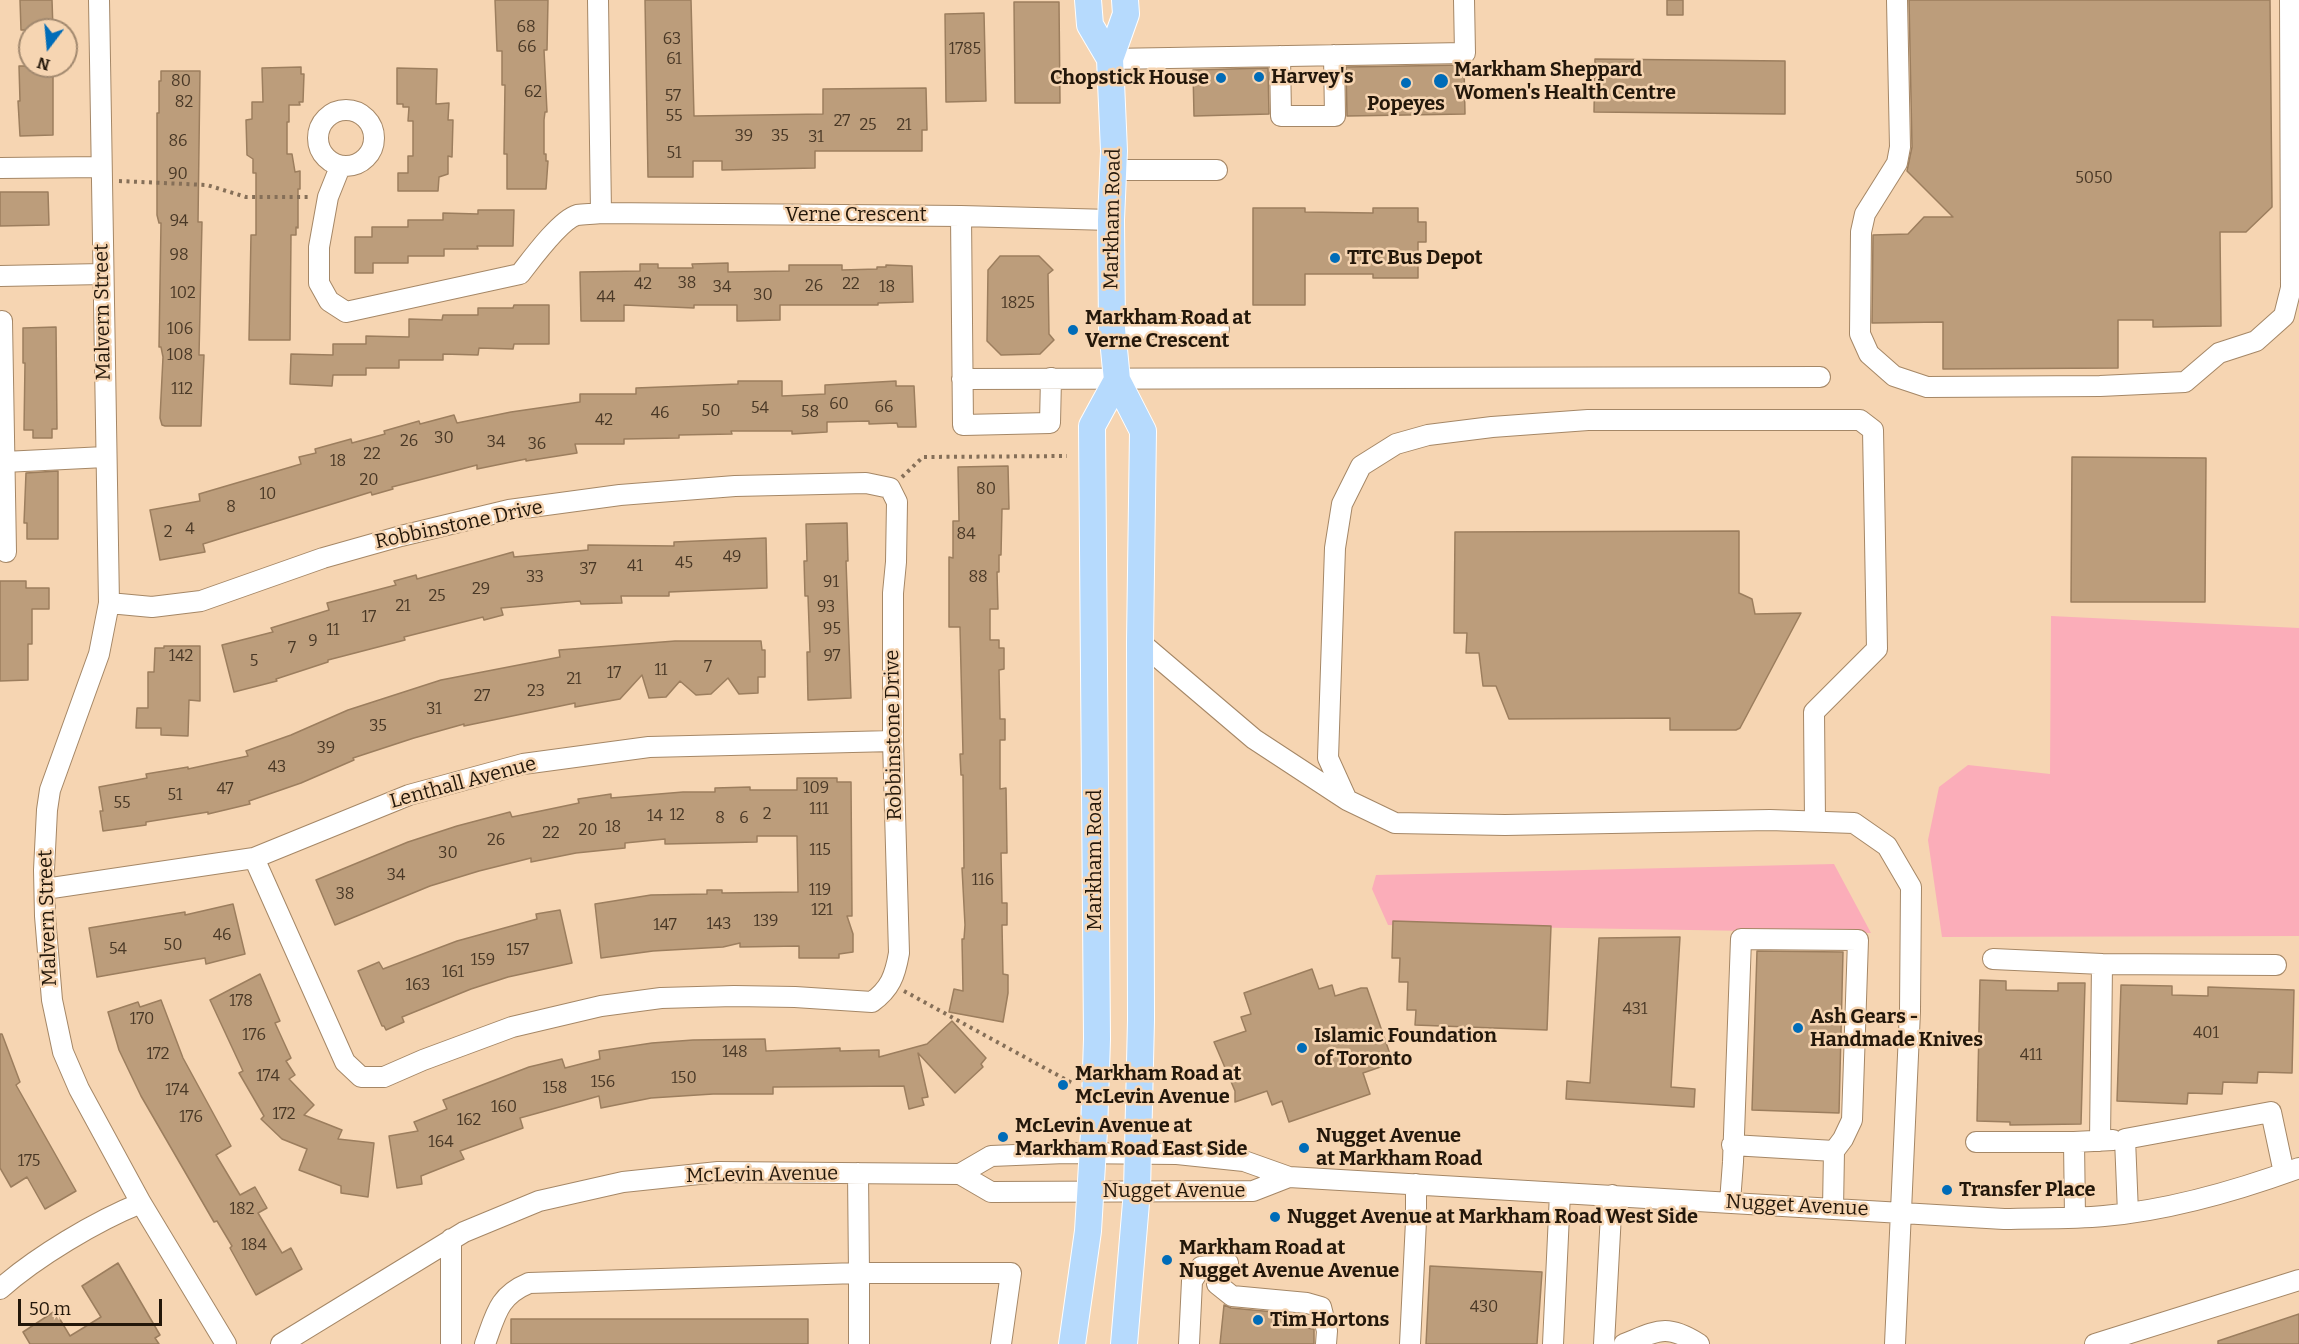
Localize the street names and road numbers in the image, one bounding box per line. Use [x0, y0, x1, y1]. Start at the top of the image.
street label: Markham Road [1100, 148, 1126, 290]
street label: Verne Crescent [785, 203, 927, 227]
street label: Malvern Street [90, 243, 116, 381]
street label: Robbinstone Drive [373, 495, 545, 555]
street label: Robbinstone Drive [881, 649, 907, 821]
street label: Lenthall Avenue [387, 752, 539, 814]
street label: Markham Road [1083, 789, 1107, 931]
street label: Malvern Street [34, 849, 62, 987]
street label: McLevin Avenue [686, 1162, 838, 1188]
street label: Nugget Avenue [1103, 1179, 1245, 1203]
street label: Nugget Avenue [1725, 1190, 1869, 1222]

